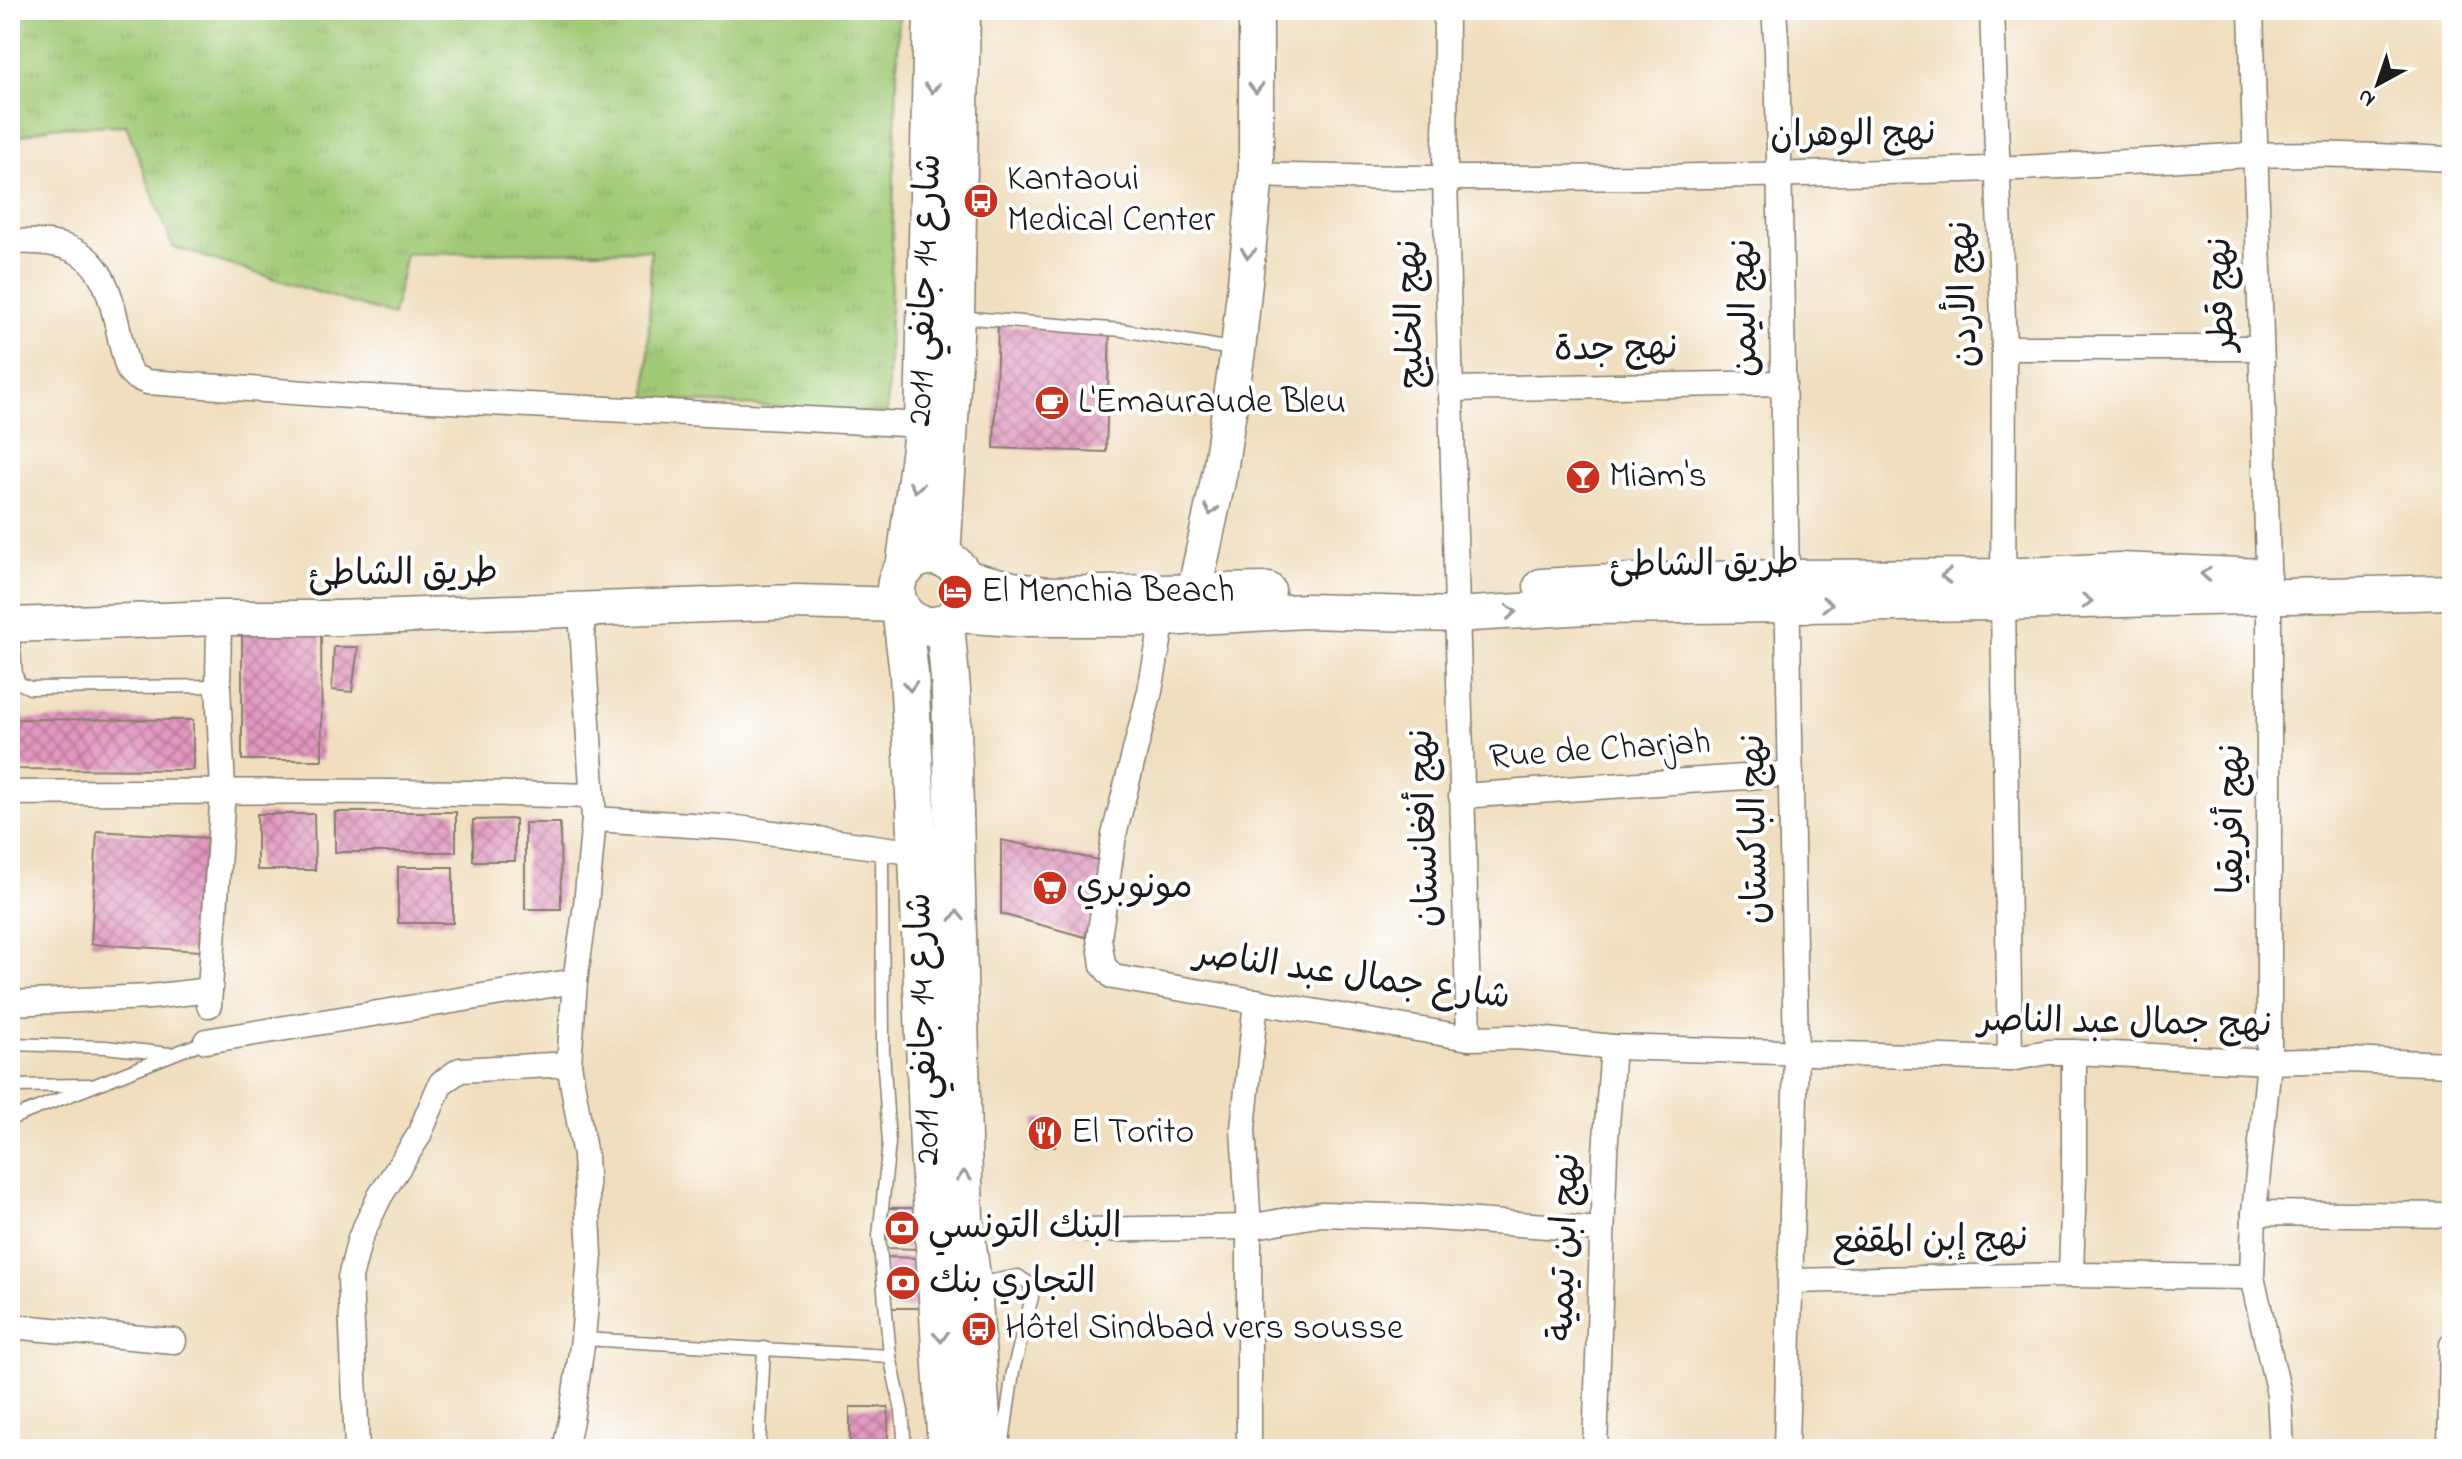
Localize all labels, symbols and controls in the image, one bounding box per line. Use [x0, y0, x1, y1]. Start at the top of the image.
north arrow [2338, 44, 2418, 124]
text: N [2351, 80, 2383, 114]
one-way arrow [923, 82, 940, 95]
one-way arrow [1247, 82, 1265, 95]
street label: نهج الوهران [1770, 108, 1936, 164]
street label: شارع 14 جانفي 2011 [895, 153, 958, 427]
place label: Kantaoui Medical Center [1007, 154, 1216, 248]
bus stop icon: Kantaoui Medical Center [962, 182, 1000, 220]
street label: نهج الأردن [1935, 220, 1994, 368]
street label: نهج قطر [2195, 236, 2252, 355]
street label: نهج اليمن [1718, 238, 1774, 378]
street label: نهج الخليج [1384, 239, 1440, 389]
one-way arrow [1240, 247, 1257, 260]
street label: نهج جدة [1554, 322, 1678, 378]
place label: L'Emauraude Bleu [1078, 377, 1346, 430]
cafe icon: L'Emauraude Bleu [1033, 384, 1071, 422]
place label: Miam's [1609, 451, 1707, 504]
bar icon: Miam's [1564, 458, 1602, 496]
one-way arrow [908, 480, 925, 494]
one-way arrow [1204, 503, 1221, 517]
street label: طريق الشاطئ [1609, 538, 1799, 594]
street label: طريق الشاطئ [308, 547, 498, 603]
one-way arrow [2199, 565, 2212, 582]
place label: El Menchia Beach [981, 566, 1234, 619]
one-way arrow [1939, 567, 1952, 585]
hotel icon: El Menchia Beach [936, 573, 974, 611]
one-way arrow [2081, 592, 2094, 610]
one-way arrow [1821, 595, 1834, 613]
one-way arrow [1505, 604, 1518, 621]
one-way arrow [901, 680, 918, 693]
street label: Rue de Charjah [1487, 717, 1713, 785]
street label: نهج أفغانستان [1396, 728, 1456, 928]
street label: نهج الباكستان [1728, 733, 1784, 925]
street label: نهج أفريقيا [2207, 744, 2260, 894]
place label: مونوبري [1076, 862, 1193, 915]
supermarket icon: مونوبري [1031, 869, 1069, 907]
street label: شارع 14 جانفي 2011 [894, 892, 957, 1166]
one-way arrow [949, 909, 966, 922]
street label: شارع جمال عبد الناصر [1188, 928, 1513, 1025]
street label: نهج جمال عبد الناصر [1975, 995, 2272, 1053]
place label: El Torito [1071, 1107, 1194, 1160]
restaurant icon: El Torito [1026, 1114, 1064, 1152]
street label: نهج ابن تيمية [1536, 1152, 1596, 1342]
one-way arrow [955, 1169, 973, 1182]
place label: البنك التونسي [928, 1202, 1122, 1256]
bank icon: البنك التونسي [883, 1209, 921, 1247]
street label: نهج إبن المقفع [1831, 1214, 2029, 1270]
place label: التجاري بنك [929, 1257, 1096, 1310]
bank icon: التجاري بنك [884, 1264, 922, 1302]
place label: Hôtel Sindbad vers sousse [1005, 1303, 1404, 1356]
bus stop icon: Hôtel Sindbad vers sousse [960, 1310, 998, 1348]
one-way arrow [932, 1331, 949, 1344]

